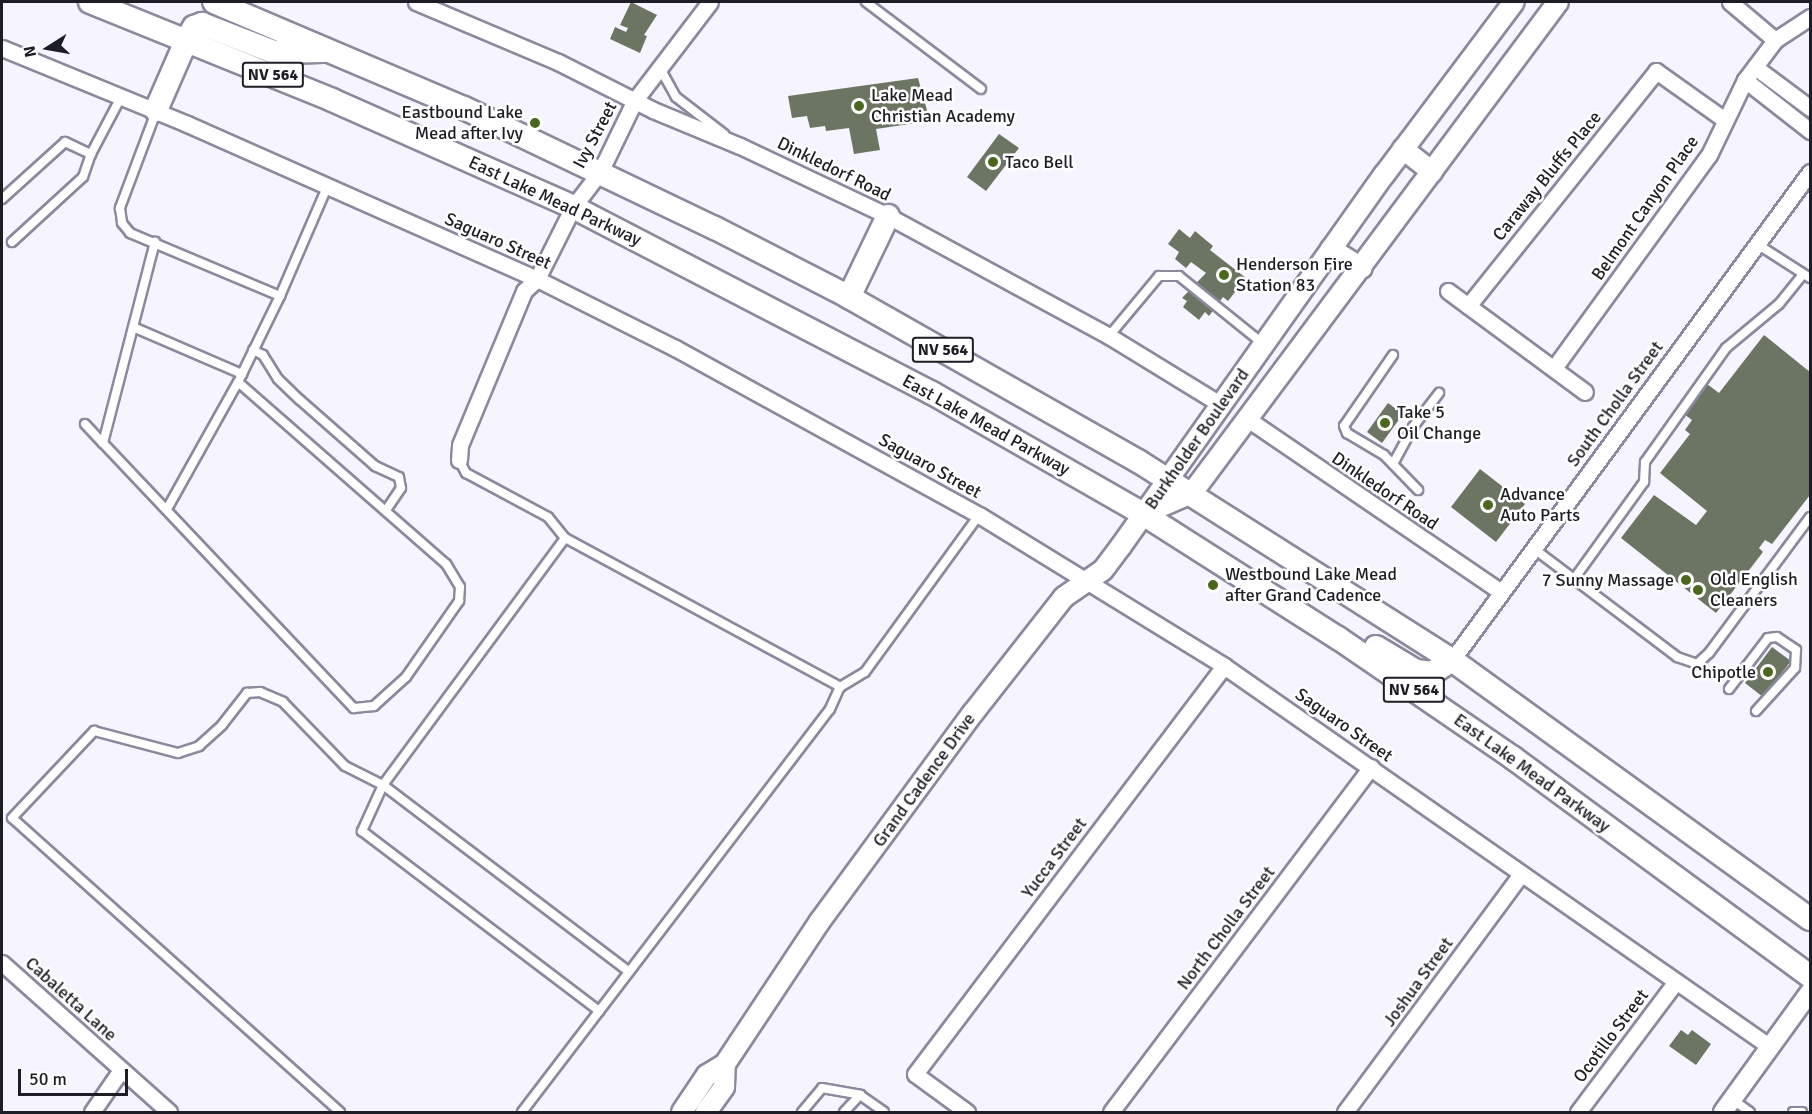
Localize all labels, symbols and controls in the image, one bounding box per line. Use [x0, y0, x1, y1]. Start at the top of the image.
north arrow [18, 18, 78, 78]
text: N [19, 44, 41, 59]
road number: NV 564 [242, 62, 304, 88]
place label: Lake Mead Christian Academy [871, 85, 1015, 128]
street label: Ivy Street [568, 98, 622, 172]
marker: Lake Mead Christian Academy [852, 99, 866, 113]
place label: Eastbound Lake Mead after Ivy [402, 102, 523, 144]
street label: Caraway Bluffs Place [1488, 107, 1606, 245]
marker: Eastbound Lake Mead after Ivy [528, 116, 542, 130]
street label: Belmont Canyon Place [1587, 131, 1703, 285]
street label: Dinkledorf Road [774, 132, 894, 206]
street label: East Lake Mead Parkway [465, 151, 645, 251]
place label: Taco Bell [1005, 151, 1074, 173]
marker: Taco Bell [986, 155, 1000, 169]
street label: Saguaro Street [442, 208, 554, 274]
place label: Henderson Fire Station 83 [1236, 254, 1353, 296]
marker: Henderson Fire Station 83 [1217, 268, 1231, 282]
road number: NV 564 [912, 337, 974, 363]
street label: South Cholla Street [1562, 337, 1668, 471]
street label: Burkholder Boulevard [1140, 364, 1254, 514]
street label: East Lake Mead Parkway [898, 370, 1074, 480]
place label: Take 5 Oil Change [1397, 402, 1481, 444]
marker: Take 5 Oil Change [1378, 416, 1392, 430]
street label: Saguaro Street [875, 429, 985, 503]
street label: Dinkledorf Road [1328, 447, 1442, 535]
place label: Advance Auto Parts [1500, 484, 1580, 526]
marker: Advance Auto Parts [1481, 498, 1495, 512]
place label: Westbound Lake Mead after Grand Cadence [1225, 564, 1397, 606]
place label: 7 Sunny Massage [1542, 569, 1674, 591]
place label: Old English Cleaners [1710, 569, 1798, 612]
marker: 7 Sunny Massage [1679, 573, 1693, 587]
marker: Westbound Lake Mead after Grand Cadence [1206, 578, 1220, 592]
marker: Old English Cleaners [1691, 583, 1705, 597]
place label: Chipotle [1691, 661, 1756, 683]
marker: Chipotle [1761, 665, 1775, 679]
road number: NV 564 [1382, 677, 1446, 703]
street label: Saguaro Street [1291, 683, 1397, 767]
street label: Grand Cadence Drive [868, 709, 980, 851]
street label: East Lake Mead Parkway [1450, 709, 1614, 837]
street label: Yucca Street [1017, 814, 1091, 902]
street label: North Cholla Street [1173, 862, 1279, 994]
street label: Joshua Street [1378, 933, 1458, 1031]
street label: Cabaletta Lane [21, 952, 121, 1046]
street label: Ocotillo Street [1569, 985, 1653, 1087]
scale bar [21, 1057, 130, 1095]
text: 50 m [29, 1068, 67, 1090]

